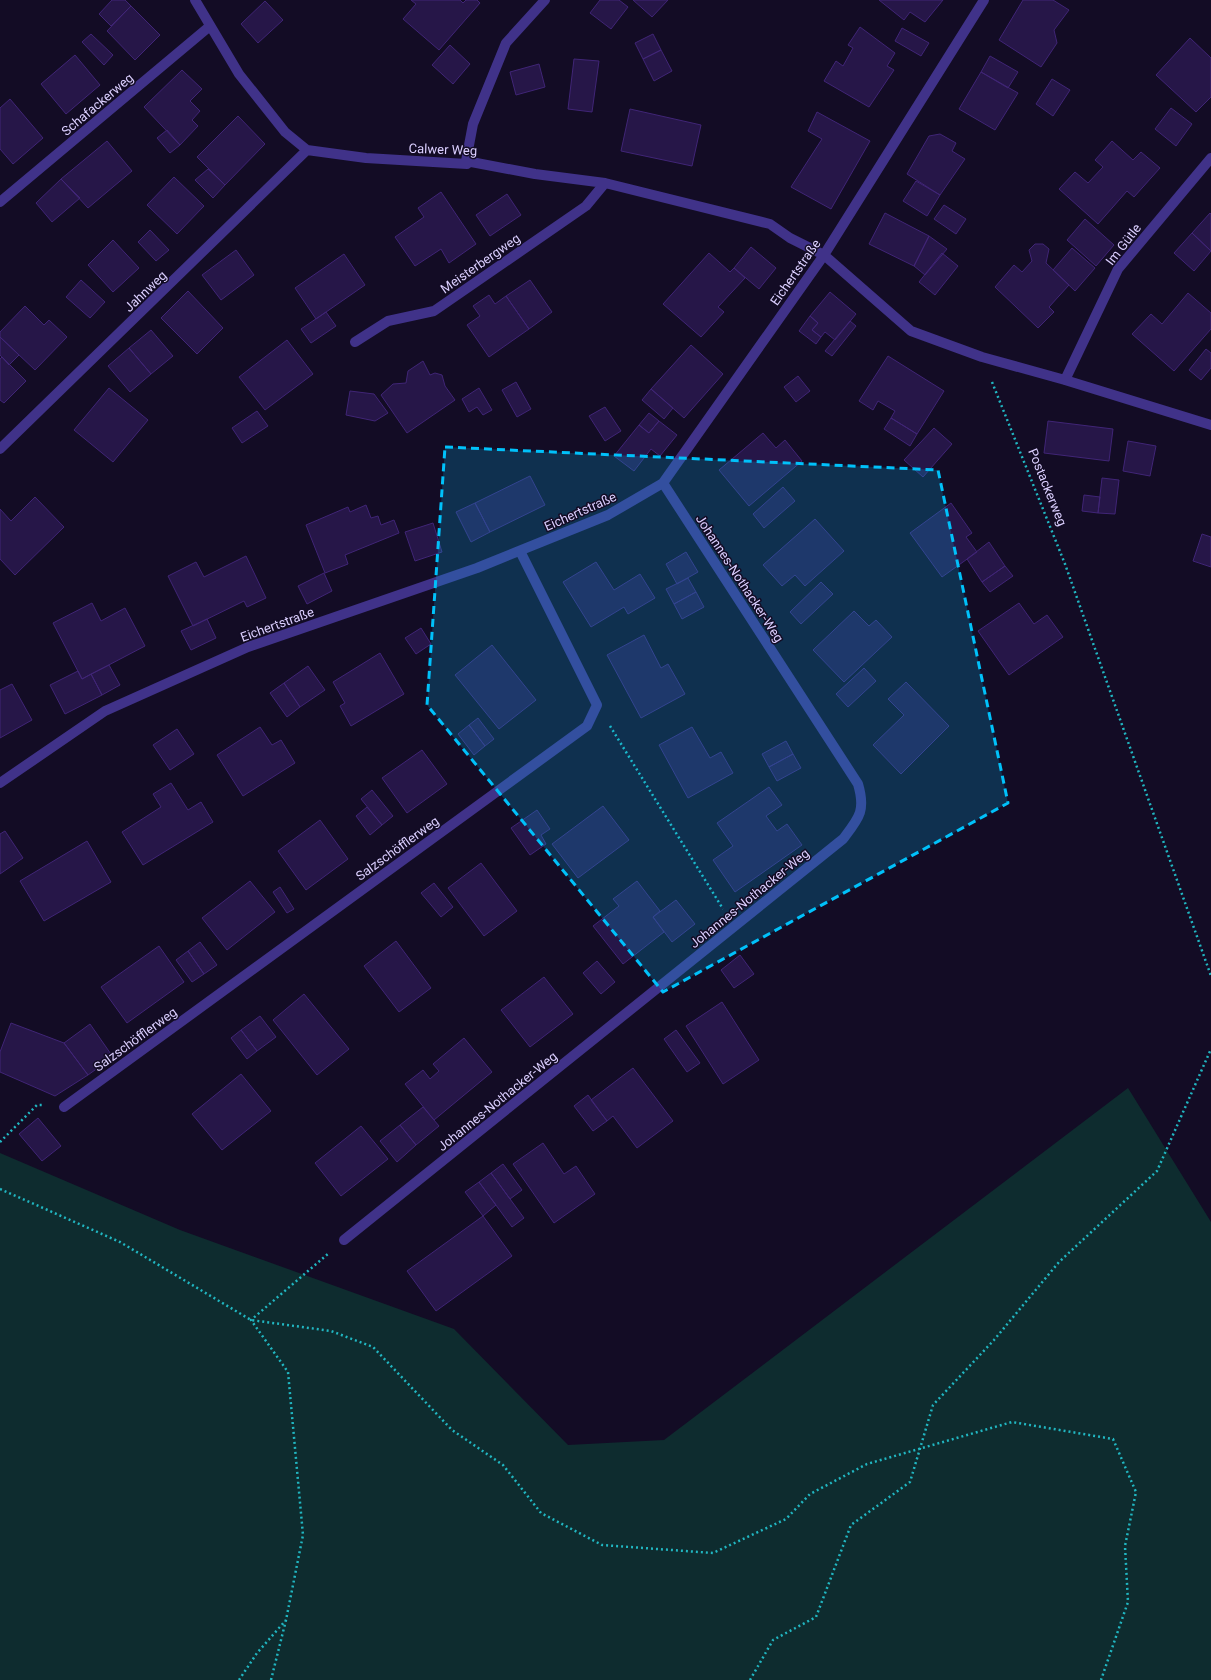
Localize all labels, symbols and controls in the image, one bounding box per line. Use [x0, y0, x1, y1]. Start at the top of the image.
street label: Schafackerweg [58, 70, 136, 139]
street label: Calwer Weg [408, 141, 477, 158]
street label: Im Gütle [1103, 221, 1144, 268]
street label: Meisterbergweg [438, 230, 523, 296]
street label: Eichertstraße [767, 236, 824, 308]
street label: Jahnweg [121, 268, 169, 315]
street label: Postackerweg [1025, 446, 1070, 528]
street label: Eichertstraße [542, 489, 619, 534]
street label: Johannes-Nothacker-Weg [693, 512, 787, 645]
street label: Eichertstraße [238, 604, 316, 645]
street label: Salzschöfflerweg [353, 813, 442, 884]
street label: Johannes-Nothacker-Weg [687, 846, 812, 951]
street label: Salzschöfflerweg [91, 1004, 180, 1075]
street label: Johannes-Nothacker-Weg [435, 1049, 560, 1154]

